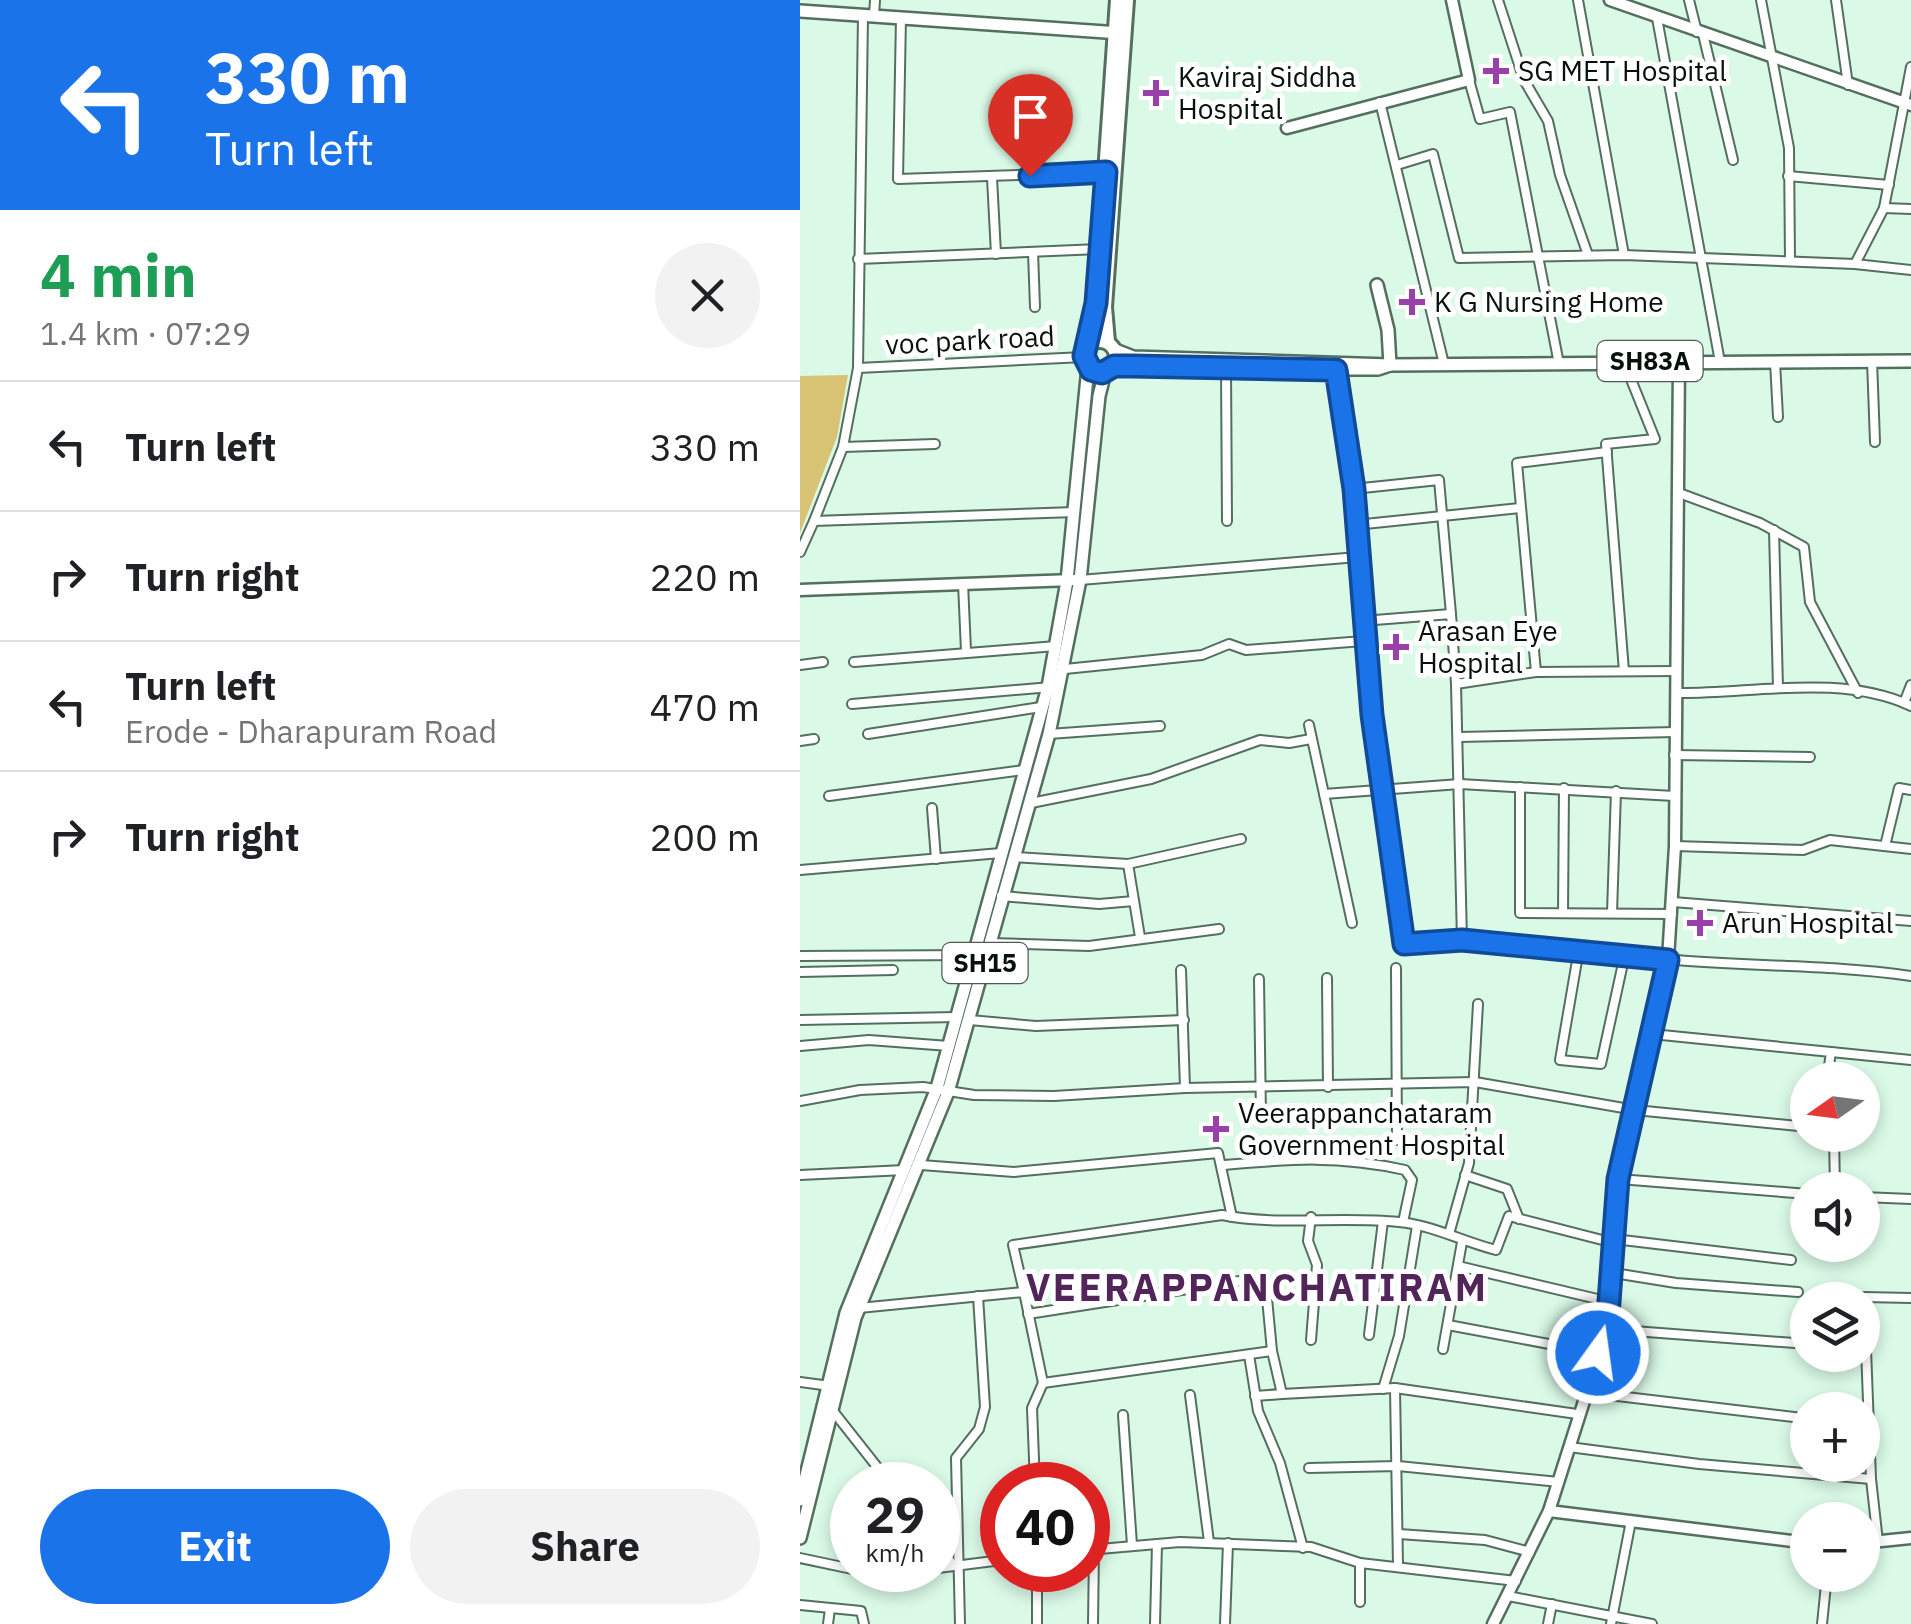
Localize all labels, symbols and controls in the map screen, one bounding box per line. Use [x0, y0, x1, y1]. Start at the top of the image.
text: 330 m [205, 31, 410, 122]
icon: left [40, 40, 170, 170]
place label: SG MET Hospital [1518, 52, 1727, 89]
place label: Kaviraj Siddha Hospital [1178, 58, 1356, 127]
marker: SG MET Hospital [1483, 58, 1509, 84]
pin [988, 74, 1073, 177]
marker: Kaviraj Siddha Hospital [1143, 80, 1169, 106]
icon: arrive [1003, 89, 1058, 144]
text: Turn left [205, 119, 374, 177]
text: 4 min [40, 235, 197, 314]
button: close [655, 243, 760, 348]
place label: K G Nursing Home [1434, 283, 1664, 320]
marker: K G Nursing Home [1399, 289, 1425, 315]
text: 1.4 km · 07:29 [40, 312, 251, 354]
street label: voc park road [884, 317, 1056, 362]
road number: SH83A [1598, 341, 1702, 381]
icon: left [40, 419, 95, 474]
text: Turn left [125, 422, 276, 471]
text: 330 m [649, 422, 760, 471]
icon: right [40, 549, 95, 604]
text: Turn right [125, 552, 300, 601]
text: 220 m [649, 552, 760, 601]
place label: Arasan Eye Hospital [1418, 612, 1558, 681]
marker: Arasan Eye Hospital [1383, 634, 1409, 660]
text: Turn left [125, 661, 276, 710]
icon: left [40, 679, 95, 734]
text: 470 m [649, 682, 760, 731]
text: Erode - Dharapuram Road [125, 710, 497, 752]
icon: right [40, 809, 95, 864]
text: Turn right [125, 812, 300, 861]
text: 200 m [649, 812, 760, 861]
place label: Arun Hospital [1722, 904, 1893, 941]
marker: Arun Hospital [1687, 910, 1713, 936]
road number: SH15 [942, 943, 1028, 983]
north arrow [1790, 1062, 1880, 1152]
map controls [1790, 1062, 1880, 1592]
place label: Veerappanchataram Government Hospital [1238, 1094, 1505, 1163]
marker: Veerappanchataram Government Hospital [1203, 1116, 1229, 1142]
button: sound [1790, 1172, 1880, 1262]
district label: VEERAPPANCHATIRAM [1026, 1262, 1488, 1311]
button: layers [1790, 1282, 1880, 1372]
position arrow [1546, 1301, 1650, 1405]
button: + [1790, 1392, 1880, 1482]
speed limit sign: 40 [980, 1462, 1110, 1592]
text: 29 [865, 1482, 925, 1547]
button: Exit [40, 1489, 390, 1604]
button: Share [410, 1489, 760, 1604]
button: − [1790, 1502, 1880, 1592]
text: km/h [866, 1536, 924, 1569]

